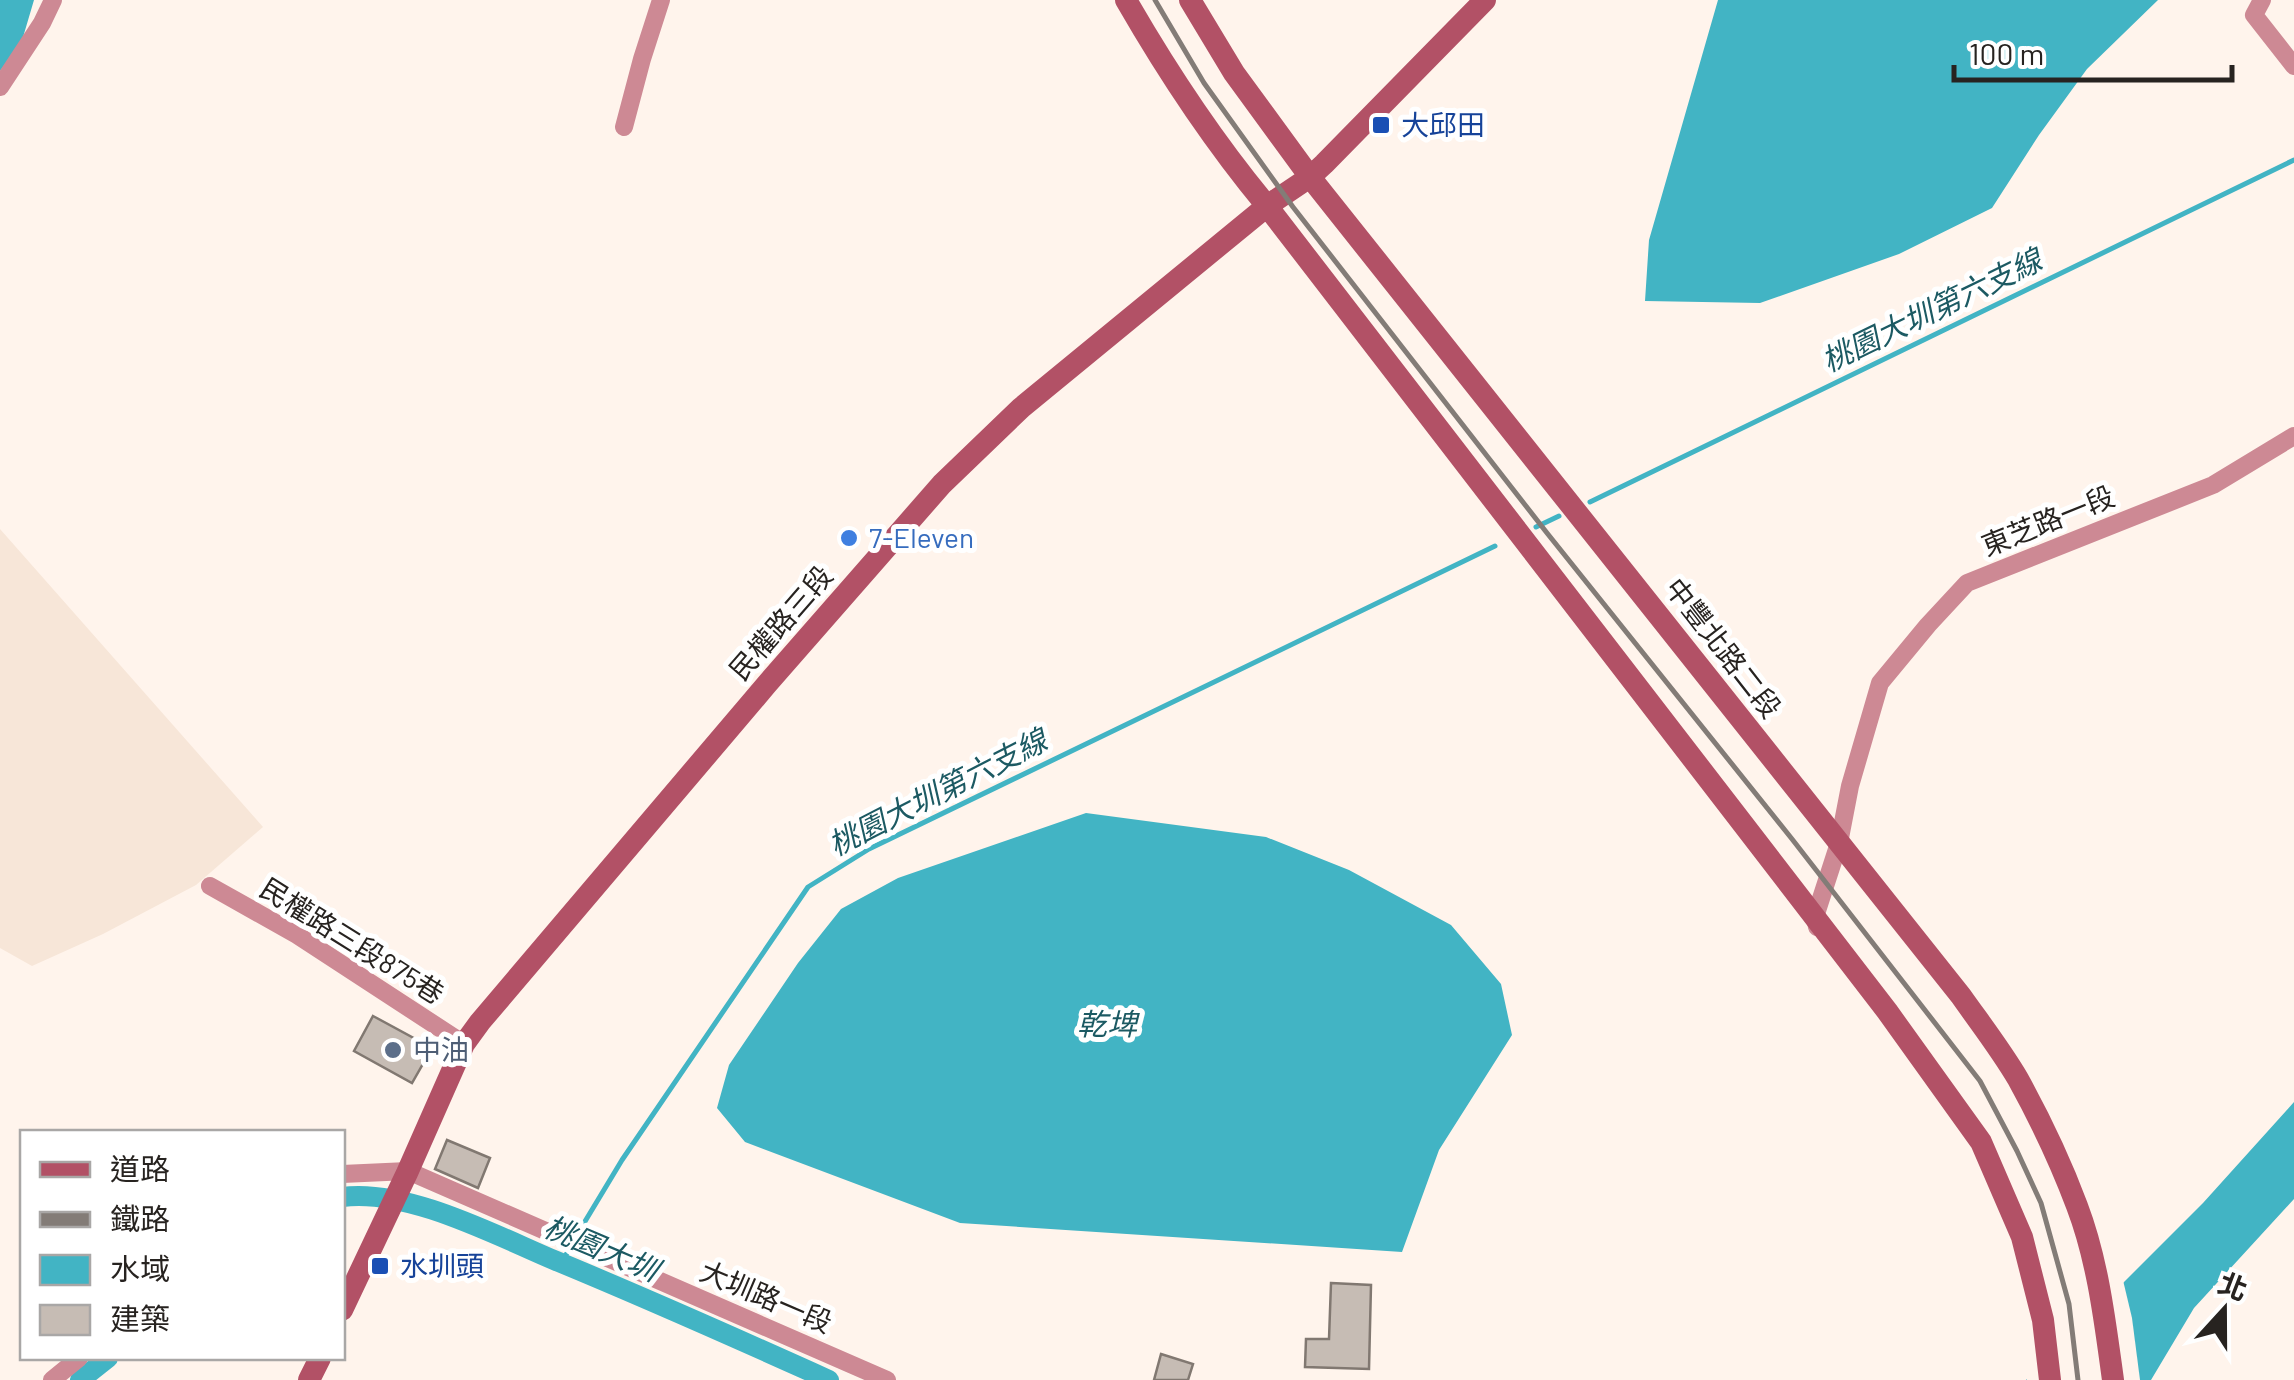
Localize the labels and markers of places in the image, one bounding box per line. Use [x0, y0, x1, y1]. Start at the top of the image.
place label: 大邱田 [1401, 107, 1485, 141]
marker: 大邱田 [1370, 114, 1392, 136]
place label: 7-Eleven [869, 520, 974, 554]
marker: 7-Eleven [838, 527, 860, 549]
place label: 中油 [413, 1032, 469, 1066]
marker: 中油 [382, 1039, 404, 1061]
place label: 水圳頭 [400, 1248, 484, 1282]
marker: 水圳頭 [369, 1255, 391, 1277]

